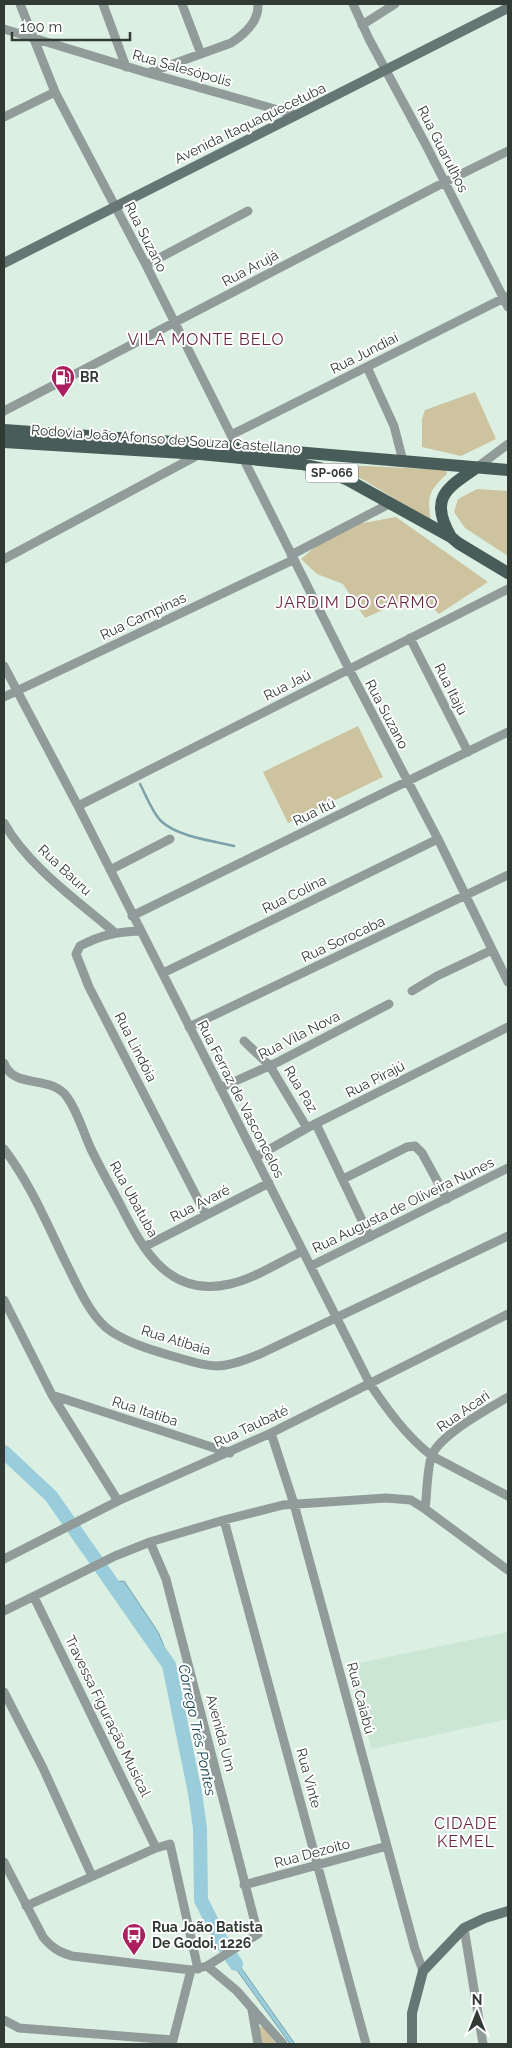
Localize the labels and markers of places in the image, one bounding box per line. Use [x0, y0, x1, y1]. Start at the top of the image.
fuel station icon: BR [50, 364, 76, 398]
place label: BR [80, 369, 100, 385]
place label: Rua João Batista De Godoi, 1226 [152, 1919, 263, 1951]
bus stop icon: Rua João Batista De Godoi, 1226 [121, 1922, 147, 1956]

